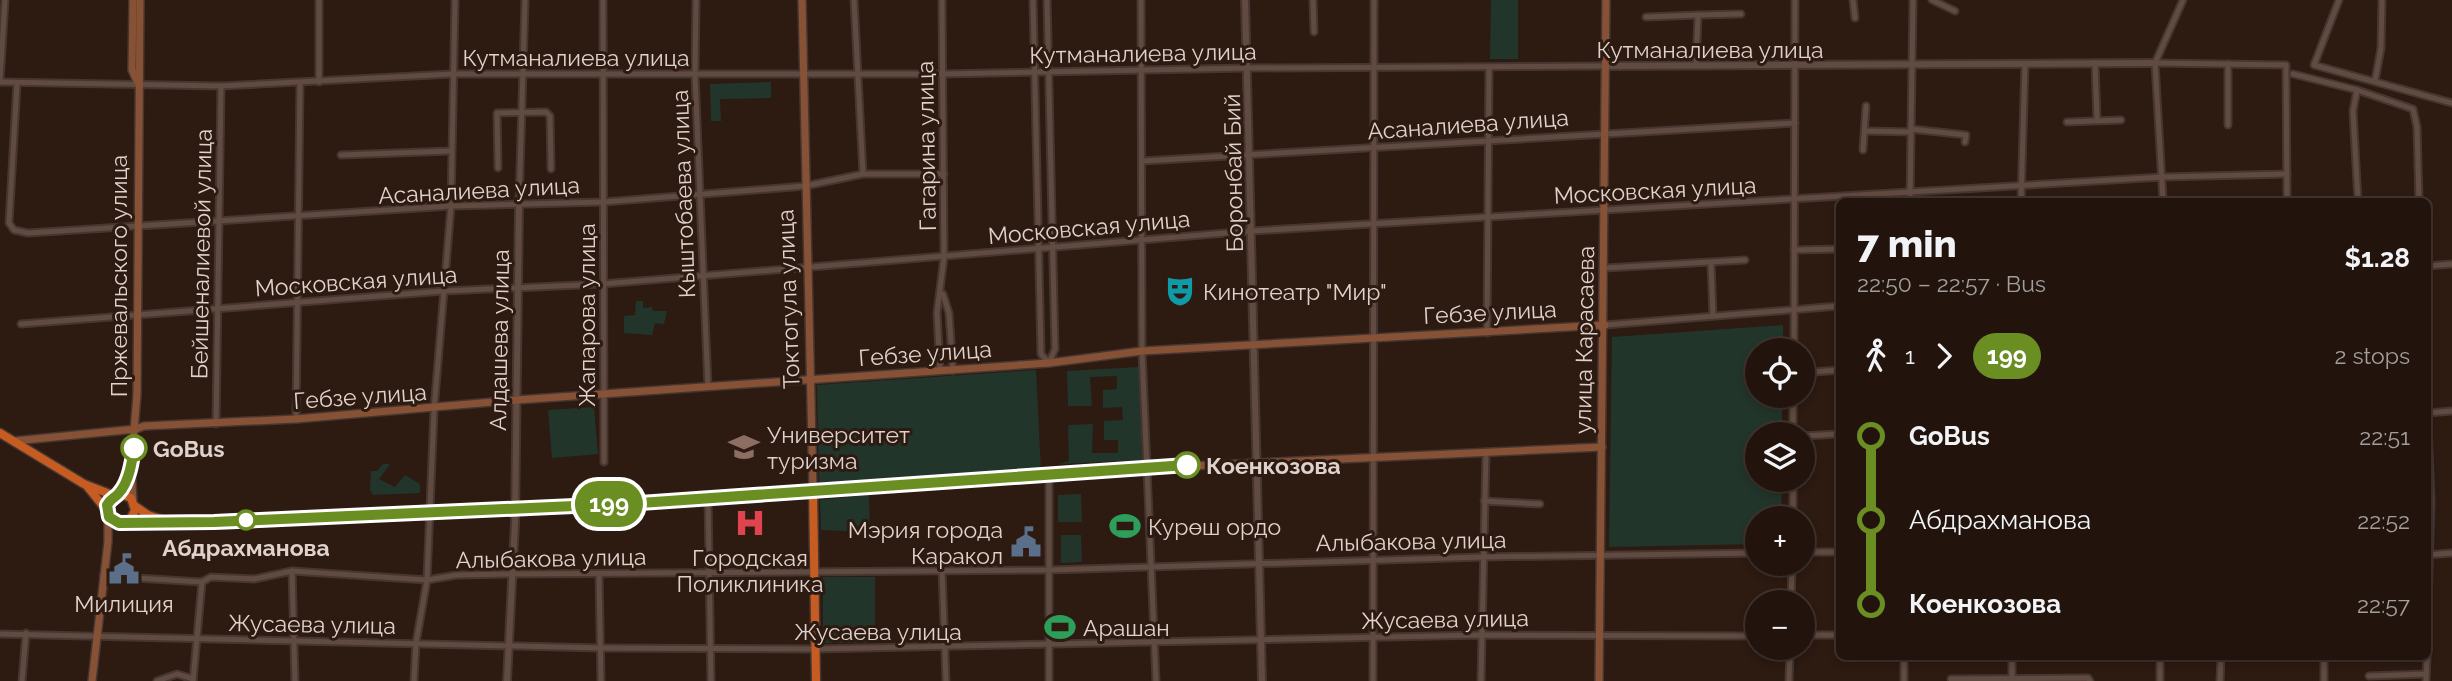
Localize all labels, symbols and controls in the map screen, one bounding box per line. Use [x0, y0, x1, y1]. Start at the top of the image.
street label: Кутманалиева улица [1596, 36, 1824, 63]
street label: Кутманалиева улица [1029, 38, 1257, 68]
street label: Кутманалиева улица [462, 44, 690, 71]
street label: Гагарина улица [911, 61, 941, 231]
street label: Кыштобаева улица [666, 89, 700, 299]
street label: Боронбай Бий [1218, 94, 1248, 252]
street label: Асаналиева улица [1366, 103, 1570, 145]
street label: Бейшеналиевой улица [185, 129, 217, 379]
street label: Пржевальского улица [105, 155, 132, 397]
street label: Асаналиева улица [378, 171, 580, 209]
street label: Московская улица [1553, 171, 1757, 209]
street label: Московская улица [987, 205, 1191, 249]
street label: Токтогула улица [771, 209, 805, 389]
text: 7 min [1857, 221, 1957, 266]
street label: Жапарова улица [573, 223, 600, 407]
text: $1.28 [2344, 243, 2410, 273]
street label: улица Карасаева [1569, 246, 1599, 434]
street label: Алдашева улица [484, 249, 514, 431]
street label: Московская улица [254, 260, 458, 302]
text: 22:50 – 22:57 · Bus [1857, 270, 2046, 297]
theatre icon: Кинотеатр "Мир" [1163, 274, 1197, 308]
place label: Кинотеатр "Мир" [1203, 278, 1387, 305]
street label: Гебзе улица [1423, 295, 1557, 329]
street label: Гебзе улица [857, 335, 993, 371]
icon: walk [1857, 337, 1895, 375]
icon: forward [1925, 337, 1963, 375]
map controls [1745, 338, 1815, 660]
button: locate [1745, 338, 1815, 408]
text: 199 [1987, 341, 2027, 370]
text: 1 [1905, 342, 1915, 369]
text: 2 stops [2335, 342, 2410, 369]
street label: Гебзе улица [292, 378, 428, 414]
place label: Университет туризма [767, 421, 910, 474]
text: GoBus [1909, 421, 1990, 451]
button: layers [1745, 422, 1815, 492]
text: 22:51 [2359, 423, 2410, 450]
school or university icon: Университет туризма [727, 430, 761, 464]
marker: GoBus [121, 435, 147, 461]
place label: GoBus [153, 435, 225, 462]
marker: Коенкозова [1174, 452, 1200, 478]
place label: Коенкозова [1206, 452, 1341, 479]
line badge: 199 [569, 481, 649, 527]
text: 199 [589, 489, 629, 518]
text: Абдрахманова [1909, 505, 2091, 535]
hospital icon: Городская Поликлиника [733, 506, 767, 540]
button: + [1745, 506, 1815, 576]
text: 22:52 [2357, 507, 2410, 534]
sports icon: Курөш ордо [1108, 509, 1142, 543]
marker: Абдрахманова [236, 510, 256, 530]
place label: Курөш ордо [1148, 513, 1281, 540]
place label: Мэрия города Каракол [848, 516, 1003, 569]
public building icon: Мэрия города Каракол [1009, 525, 1043, 559]
street label: Алыбакова улица [1315, 526, 1507, 556]
place label: Абдрахманова [162, 534, 330, 561]
street label: Алыбакова улица [455, 543, 647, 573]
place label: Городская Поликлиника [676, 544, 824, 597]
public building icon: Милиция [107, 552, 141, 586]
text: Коенкозова [1909, 589, 2061, 619]
place label: Милиция [74, 590, 174, 617]
button: − [1745, 590, 1815, 660]
text: 22:57 [2357, 591, 2410, 618]
street label: Жусаева улица [1361, 604, 1529, 634]
street label: Жусаева улица [228, 609, 396, 639]
sports icon: Арашан [1043, 610, 1077, 644]
place label: Арашан [1083, 614, 1170, 641]
street label: Жусаева улица [794, 618, 962, 645]

